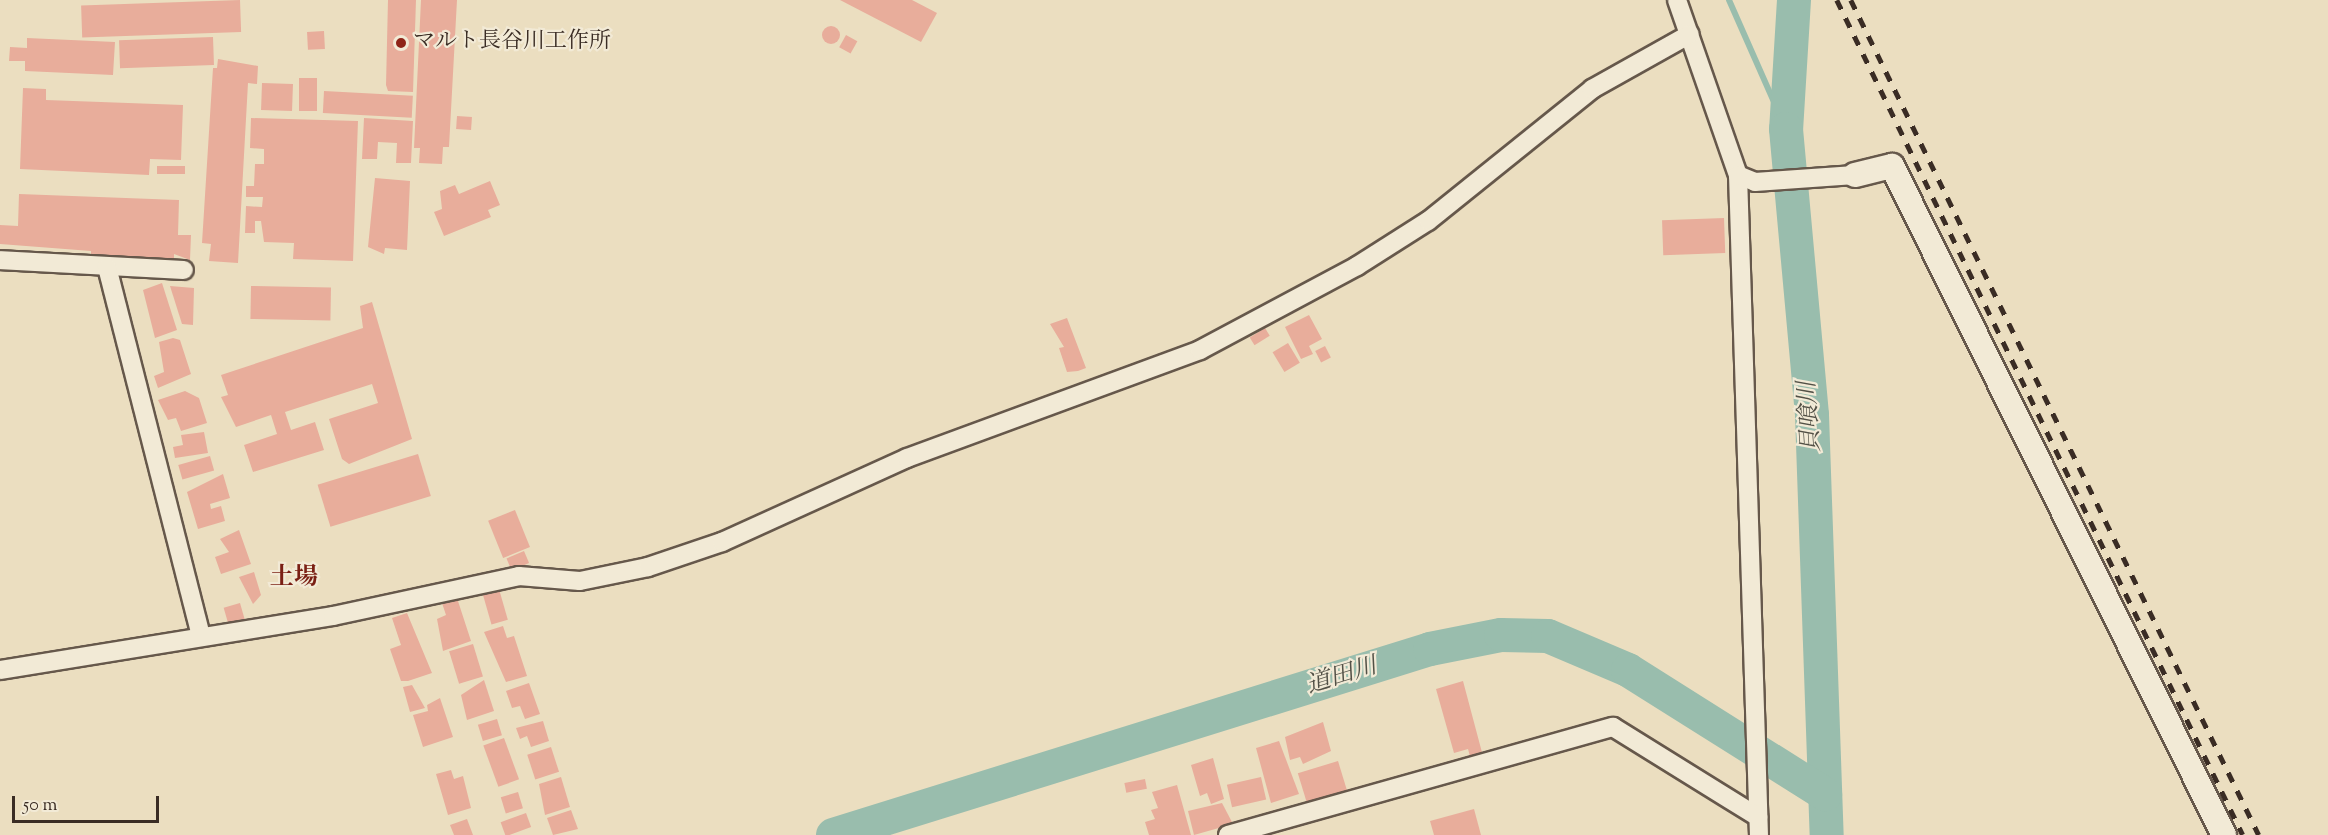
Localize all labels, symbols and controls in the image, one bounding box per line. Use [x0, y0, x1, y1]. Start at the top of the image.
place label: マルト長谷川工作所 [413, 30, 611, 56]
marker: マルト長谷川工作所 [394, 36, 408, 50]
water label: 貝喰川 [1794, 380, 1828, 454]
district label: 土場 [270, 565, 318, 593]
water label: 道田川 [1303, 653, 1381, 701]
scale bar [15, 784, 162, 822]
text: 50 m [23, 793, 57, 819]

